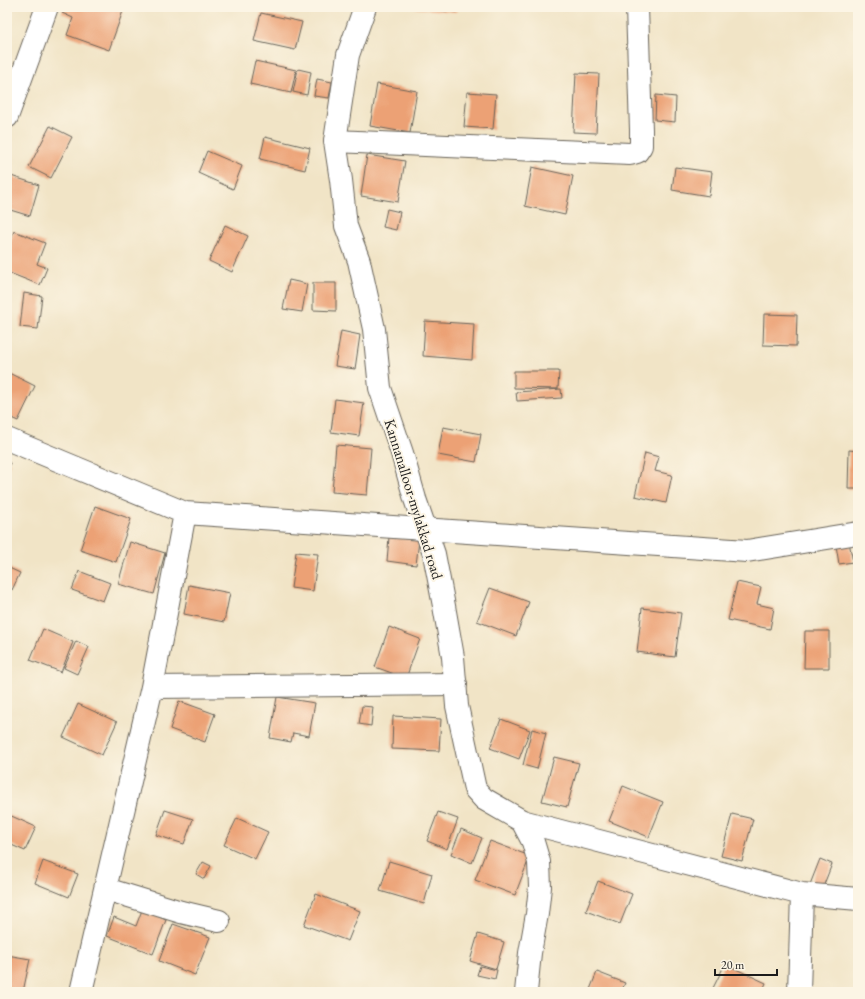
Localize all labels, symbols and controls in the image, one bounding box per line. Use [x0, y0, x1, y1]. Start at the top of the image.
street label: Kannanalloor-mylakkad road [381, 417, 448, 582]
scale bar [715, 951, 777, 977]
text: 20 m [721, 957, 745, 973]

